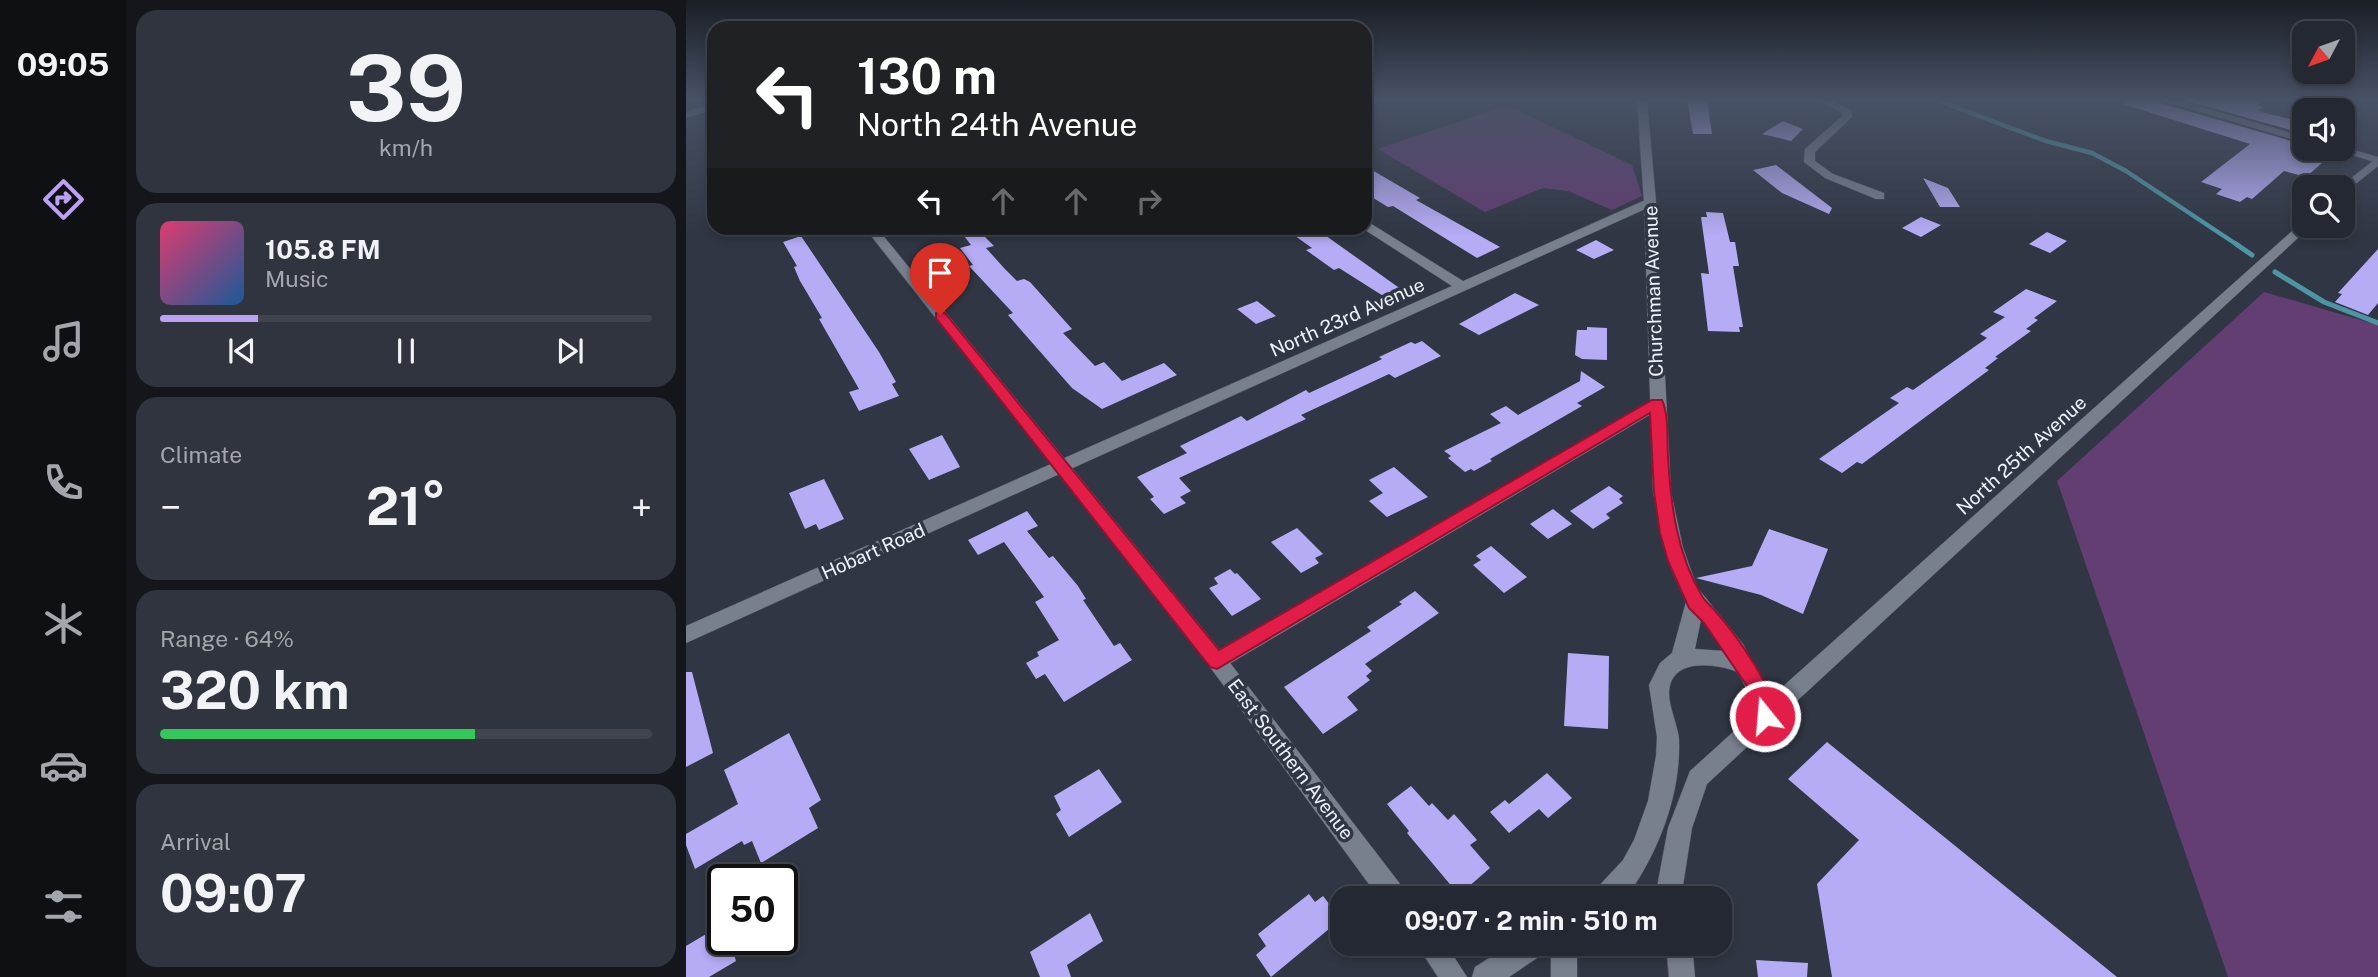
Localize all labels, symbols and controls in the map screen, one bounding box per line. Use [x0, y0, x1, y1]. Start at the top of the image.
north arrow [2292, 21, 2356, 84]
map controls [2292, 21, 2355, 238]
text: 39 [346, 35, 466, 141]
text: 09:05 [17, 46, 109, 83]
text: 130 m [857, 47, 997, 105]
icon: left [742, 49, 833, 140]
button: sound [2292, 98, 2355, 161]
text: North 24th Avenue [857, 106, 1137, 143]
text: km/h [379, 134, 433, 161]
icon: directions [39, 175, 88, 224]
button: search [2292, 175, 2355, 238]
icon: left [911, 182, 949, 220]
icon: ahead [984, 182, 1022, 220]
icon: ahead [1057, 182, 1095, 220]
icon: right [1130, 182, 1168, 220]
street label: Churchman Avenue [1639, 205, 1667, 377]
text: 105.8 FM [265, 234, 381, 265]
pin [910, 243, 970, 315]
icon: arrive [921, 254, 959, 292]
text: Music [265, 265, 329, 292]
street label: North 23rd Avenue [1266, 273, 1428, 361]
icon: music [39, 317, 88, 366]
icon: previous [223, 332, 261, 370]
icon: pause [387, 332, 425, 370]
icon: next [551, 332, 589, 370]
street label: North 25th Avenue [1952, 391, 2090, 519]
text: Climate [160, 441, 242, 468]
icon: phone [39, 458, 88, 507]
text: 21° [366, 476, 446, 537]
text: − [160, 485, 181, 530]
text: + [631, 485, 652, 530]
street label: Hobart Road [818, 518, 928, 584]
icon: climate [39, 599, 88, 648]
text: Range · 64% [160, 625, 294, 652]
text: 320 km [160, 660, 350, 721]
street label: East Southern Avenue [1223, 674, 1359, 844]
position arrow [1728, 679, 1802, 753]
icon: car [39, 741, 88, 790]
text: Arrival [160, 828, 231, 855]
text: 09:07 [160, 863, 307, 924]
speed limit sign: 50 [707, 864, 798, 955]
icon: filters [39, 882, 88, 931]
text: 09:07 · 2 min · 510 m [1405, 905, 1657, 936]

